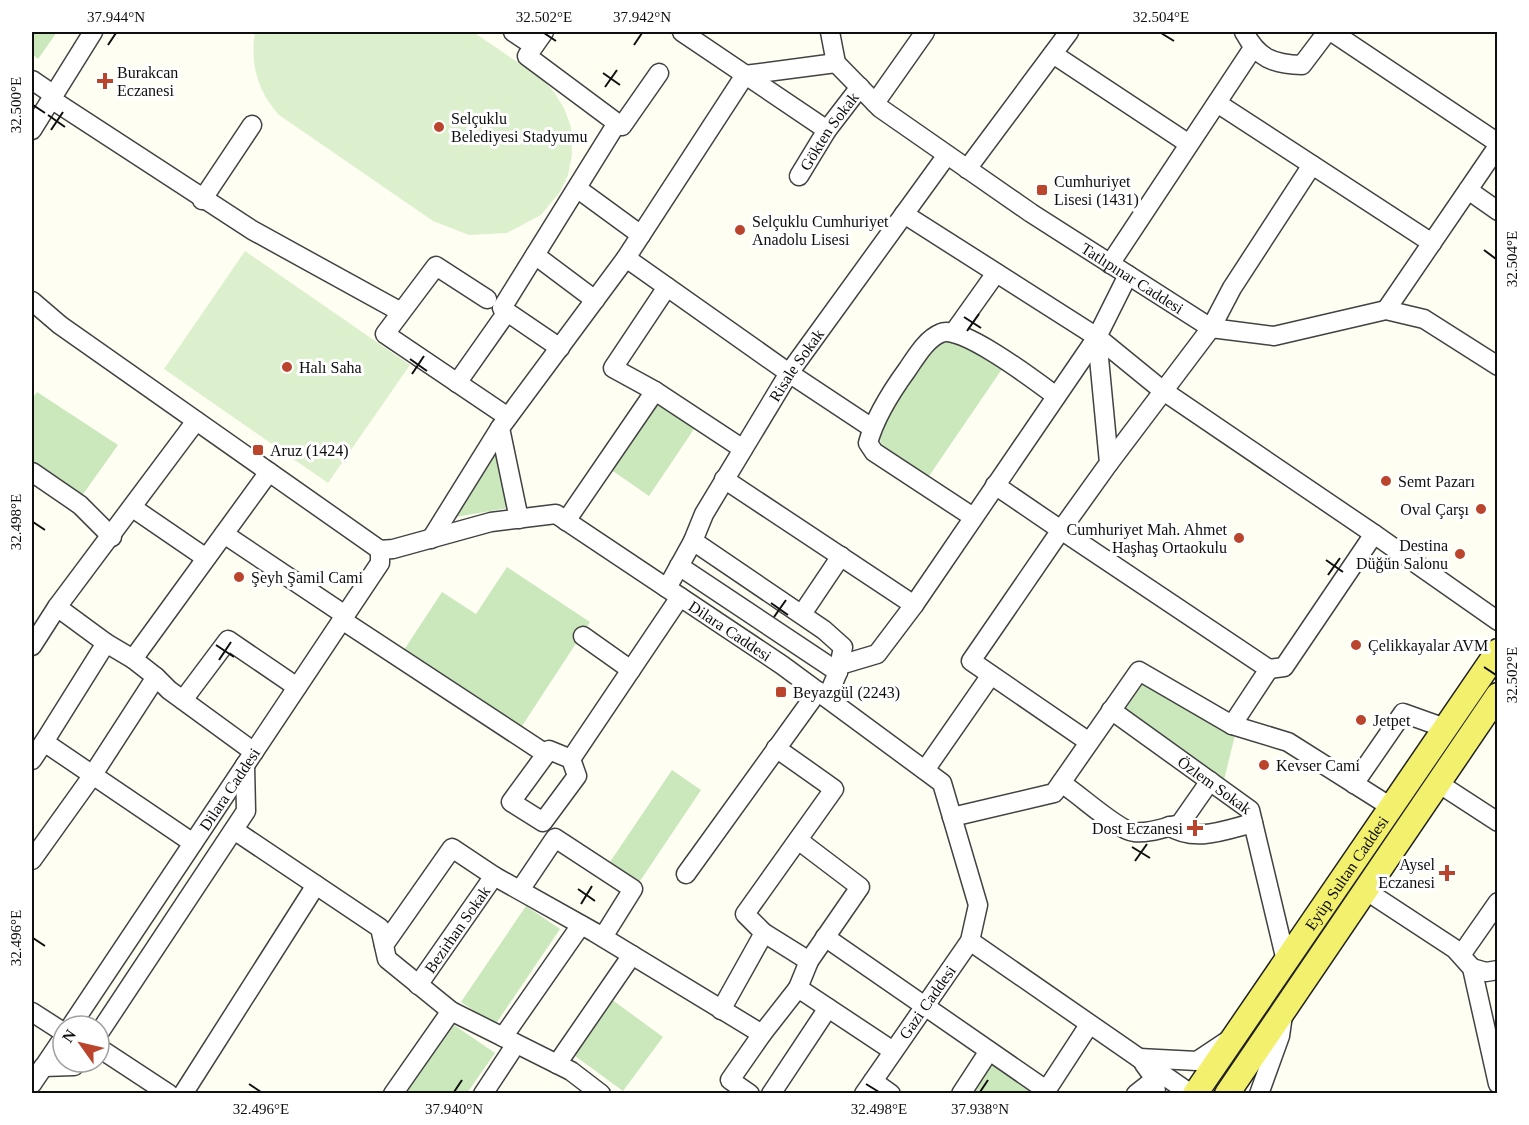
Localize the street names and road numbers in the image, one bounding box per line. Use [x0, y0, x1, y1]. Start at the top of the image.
street label: Gökten Sokak [797, 89, 862, 173]
street label: Tatlıpınar Caddesi [1078, 240, 1187, 317]
street label: Risale Sokak [766, 326, 827, 405]
street label: Dilara Caddesi [686, 597, 775, 665]
street label: Dilara Caddesi [196, 744, 264, 834]
street label: Özlem Sokak [1174, 753, 1255, 817]
street label: Eyüp Sultan Caddesi [1302, 812, 1392, 933]
street label: Bezirhan Sokak [421, 883, 493, 976]
street label: Gazi Caddesi [896, 962, 959, 1042]

